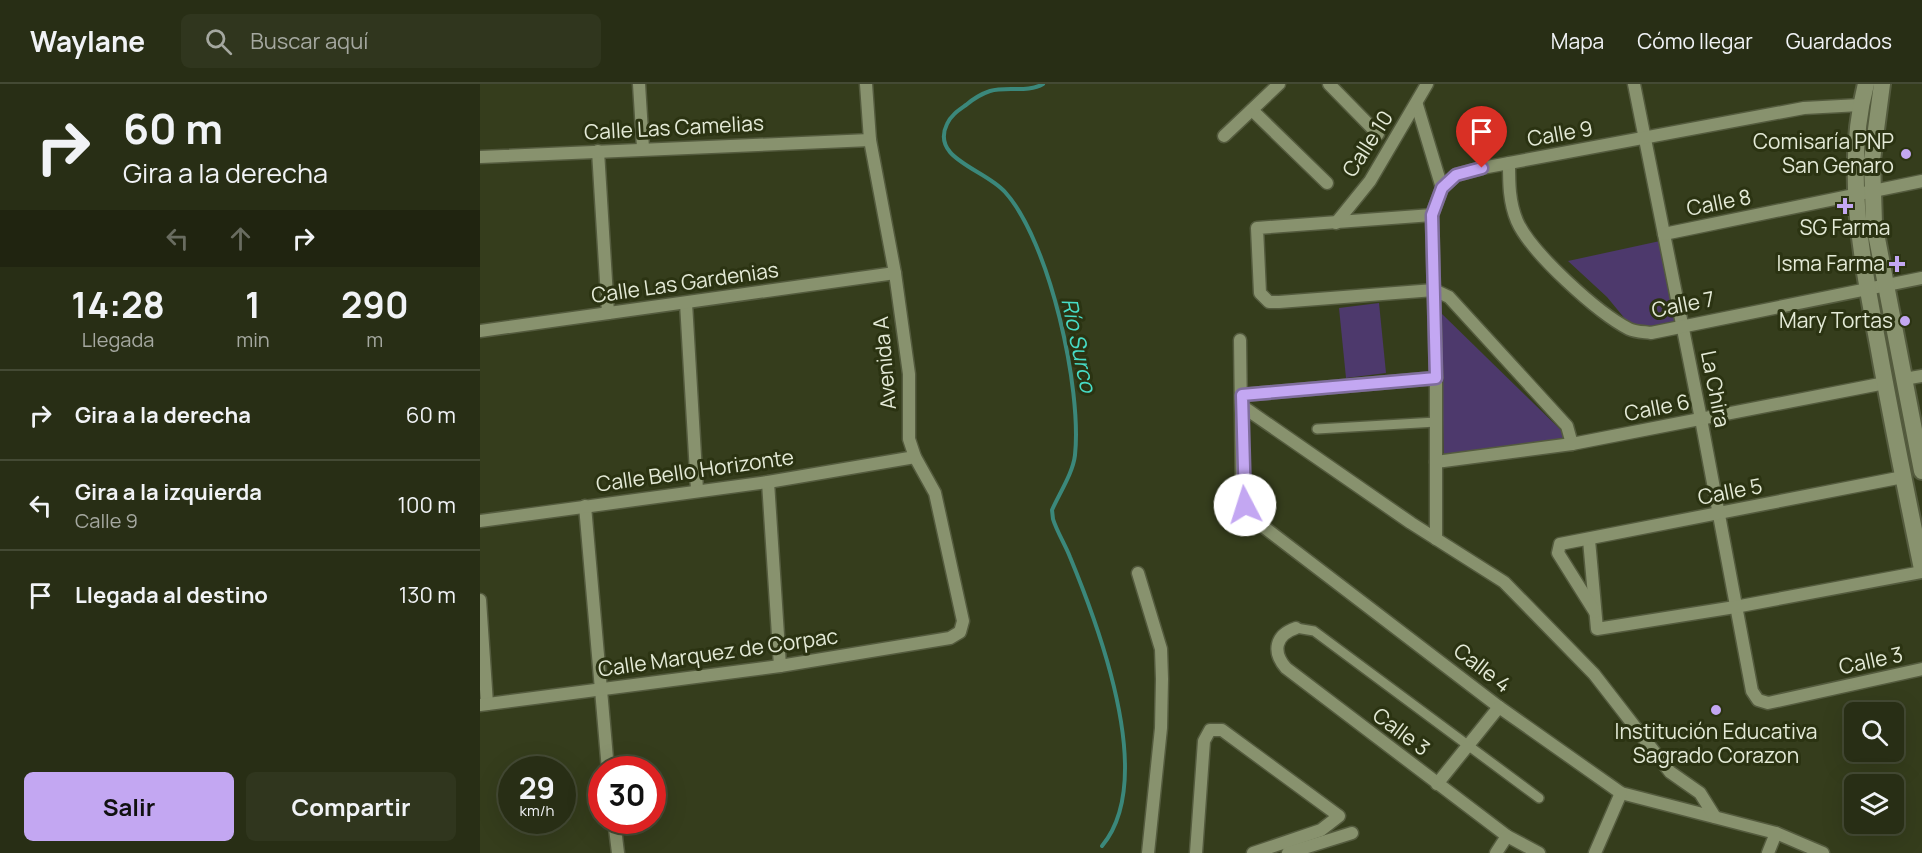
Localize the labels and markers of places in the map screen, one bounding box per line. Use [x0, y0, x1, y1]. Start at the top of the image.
pin [1456, 106, 1507, 168]
place label: Comisaría PNP San Genaro [1753, 127, 1894, 179]
marker: Comisaría PNP San Genaro [1899, 147, 1913, 161]
marker: SG Farma [1838, 199, 1852, 213]
place label: SG Farma [1800, 213, 1890, 241]
place label: Isma Farma [1777, 249, 1885, 277]
marker: Isma Farma [1890, 257, 1904, 271]
place label: Mary Tortas [1779, 306, 1893, 334]
marker: Mary Tortas [1898, 314, 1912, 328]
marker: Institución Educativa Sagrado Corazon [1709, 703, 1723, 717]
place label: Institución Educativa Sagrado Corazon [1614, 717, 1818, 769]

